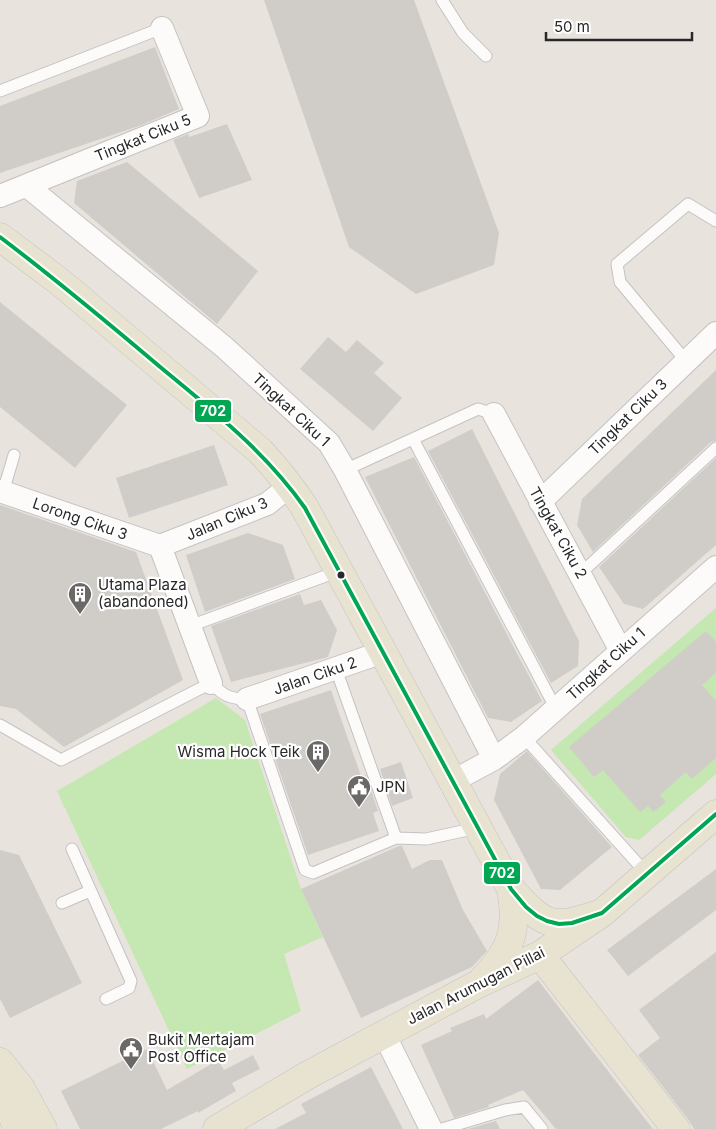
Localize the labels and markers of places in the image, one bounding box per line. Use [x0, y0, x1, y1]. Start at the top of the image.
unlabelled marker [336, 570, 346, 580]
place label: Utama Plaza (abandoned) [98, 575, 189, 611]
building icon: Utama Plaza (abandoned) [67, 581, 93, 615]
building icon: Wisma Hock Teik [305, 739, 331, 773]
place label: Wisma Hock Teik [178, 742, 301, 761]
public building icon: JPN [346, 774, 372, 808]
place label: JPN [376, 777, 405, 796]
place label: Bukit Mertajam Post Office [148, 1030, 254, 1066]
public building icon: Bukit Mertajam Post Office [118, 1036, 144, 1070]

